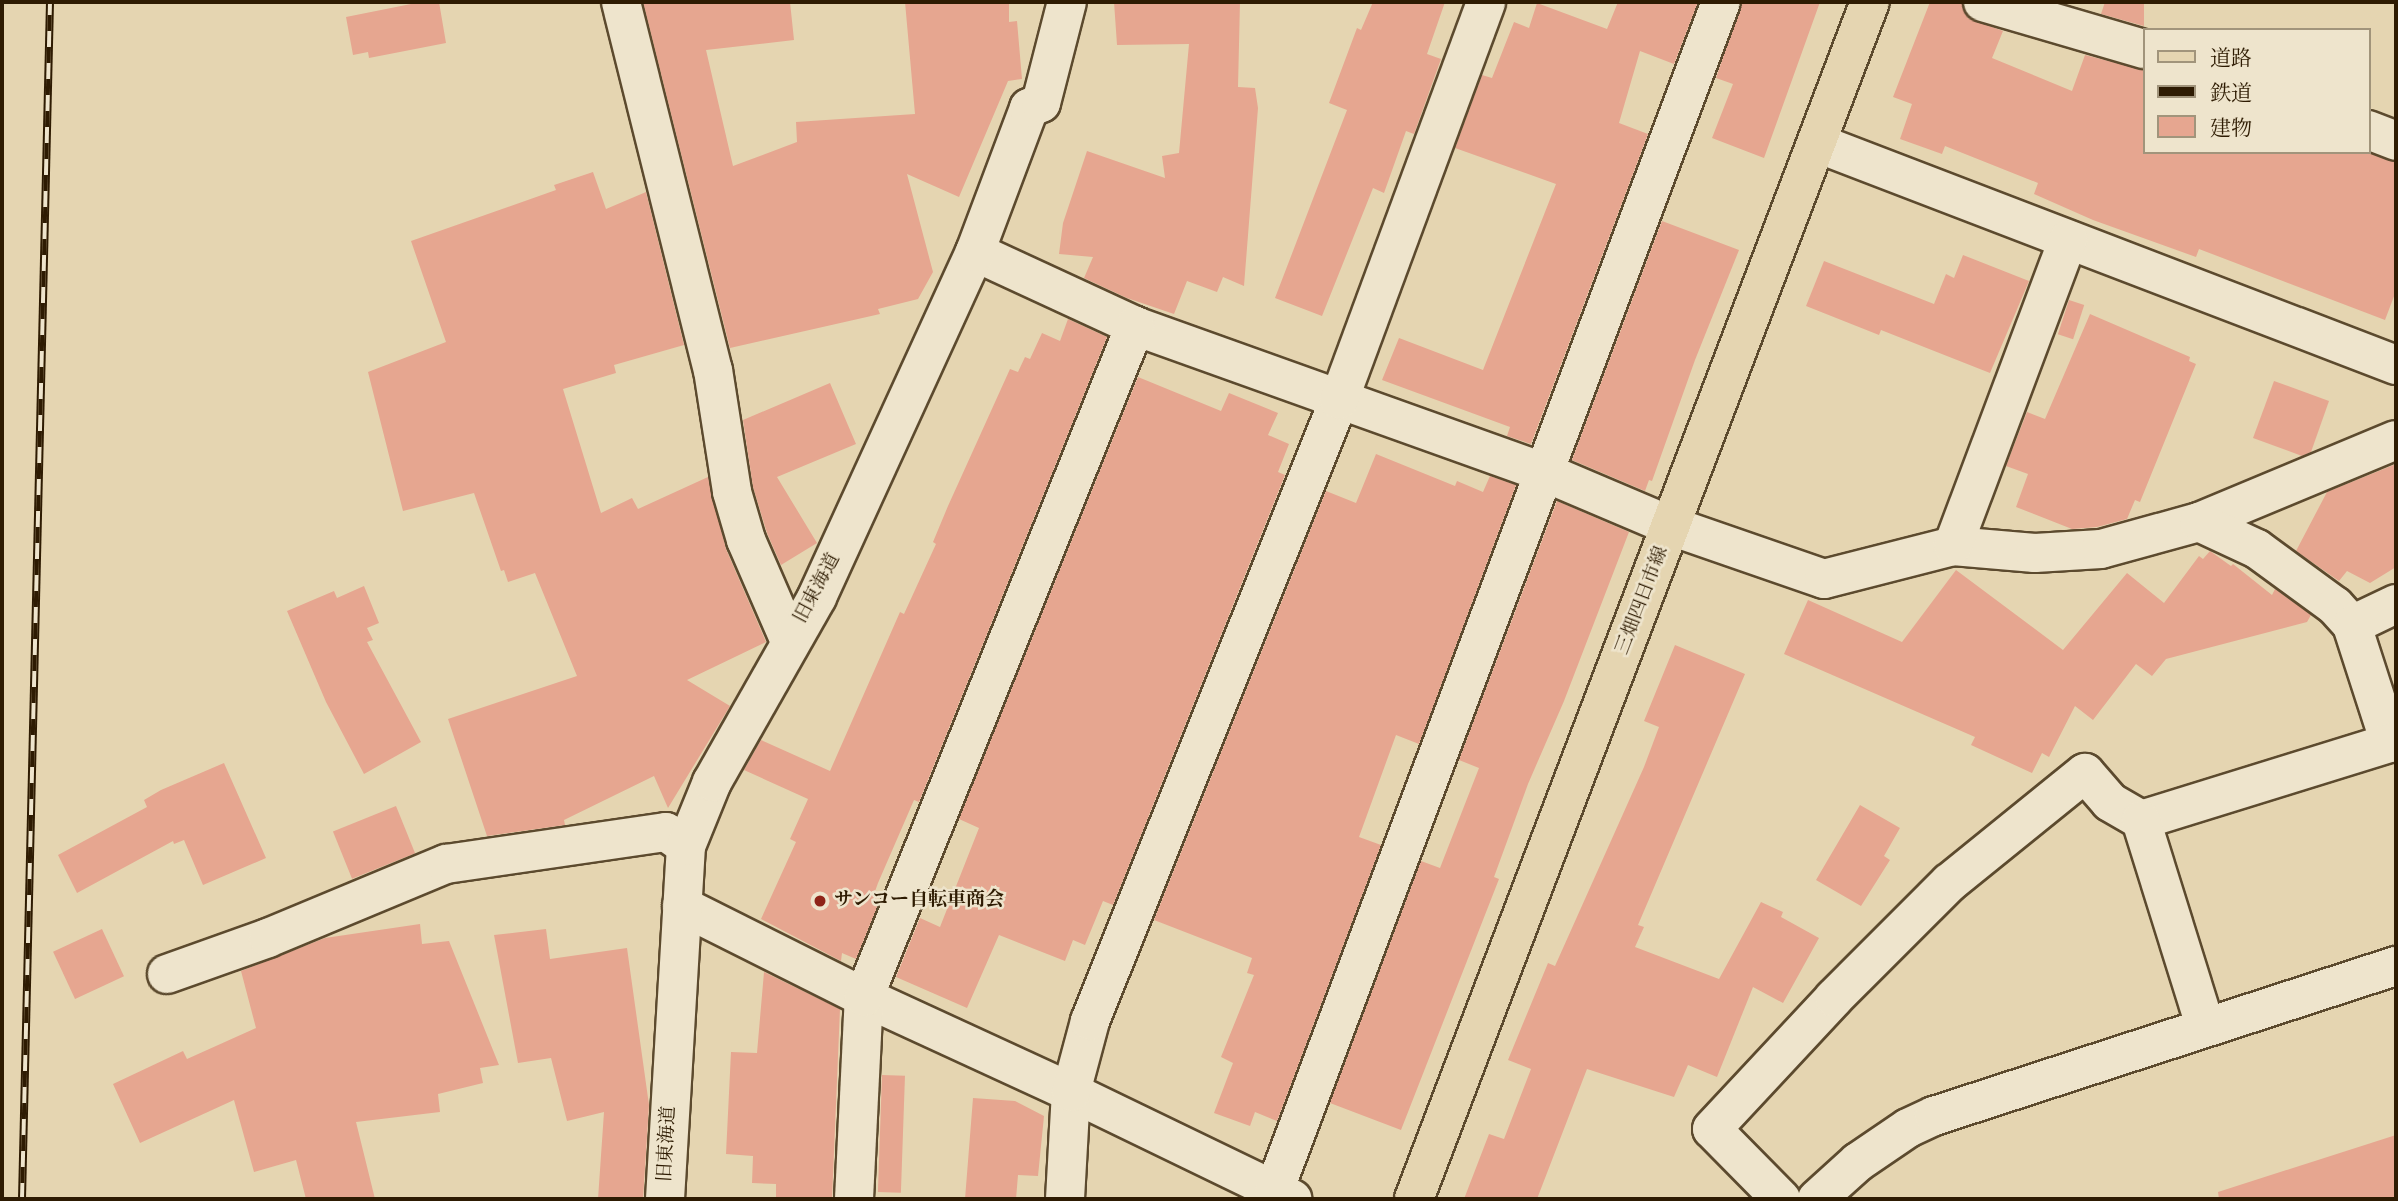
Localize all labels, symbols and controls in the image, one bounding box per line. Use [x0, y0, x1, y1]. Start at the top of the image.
legend [2142, 28, 2370, 154]
text: 道路 [2210, 49, 2252, 70]
text: 鉄道 [2210, 84, 2252, 105]
text: 建物 [2210, 119, 2252, 140]
street label: 三畑四日市線 [1612, 544, 1674, 658]
street label: 旧東海道 [790, 550, 846, 628]
place label: サンコー自転車商会 [834, 890, 1005, 912]
marker: サンコー自転車商会 [812, 893, 828, 909]
street label: 旧東海道 [655, 1105, 681, 1183]

